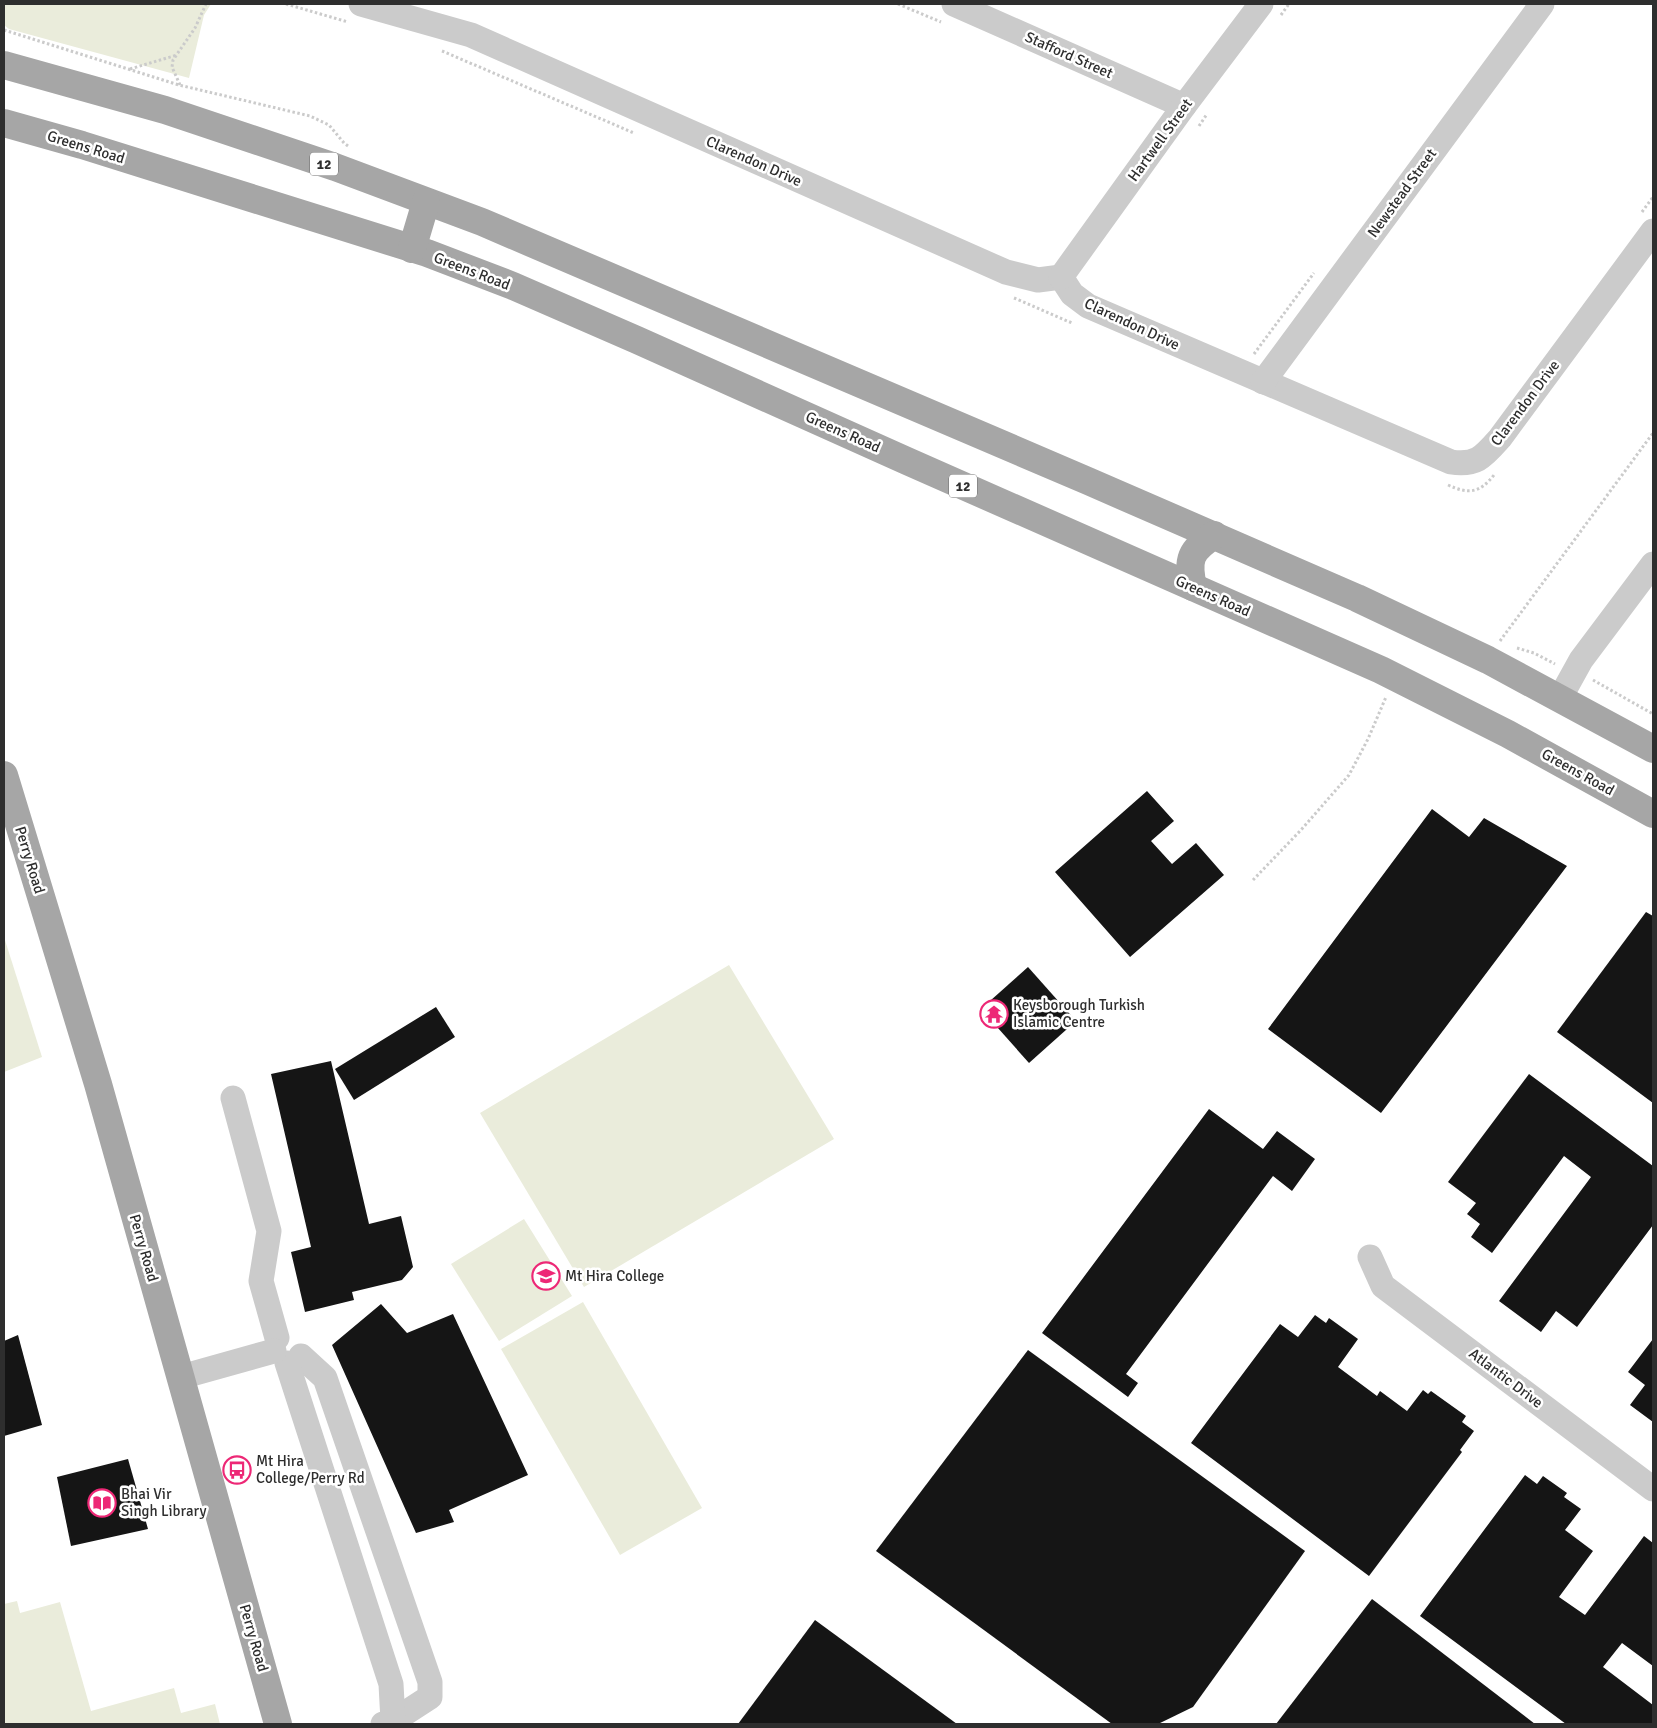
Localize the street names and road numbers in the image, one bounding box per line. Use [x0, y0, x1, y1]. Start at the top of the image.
street label: Stafford Street [1022, 28, 1116, 82]
street label: Hartwell Street [1124, 95, 1196, 185]
street label: Greens Road [45, 127, 127, 167]
street label: Clarendon Drive [703, 132, 805, 190]
street label: Newstead Street [1364, 145, 1440, 241]
road number: 12 [310, 152, 338, 175]
street label: Greens Road [431, 248, 513, 294]
street label: Clarendon Drive [1082, 294, 1182, 354]
street label: Clarendon Drive [1487, 357, 1563, 449]
street label: Greens Road [803, 407, 883, 457]
road number: 12 [949, 474, 977, 498]
street label: Greens Road [1173, 571, 1253, 621]
street label: Greens Road [1539, 745, 1617, 799]
street label: Perry Road [11, 824, 49, 896]
street label: Perry Road [126, 1212, 162, 1284]
street label: Atlantic Drive [1466, 1344, 1546, 1412]
street label: Perry Road [236, 1602, 272, 1674]

